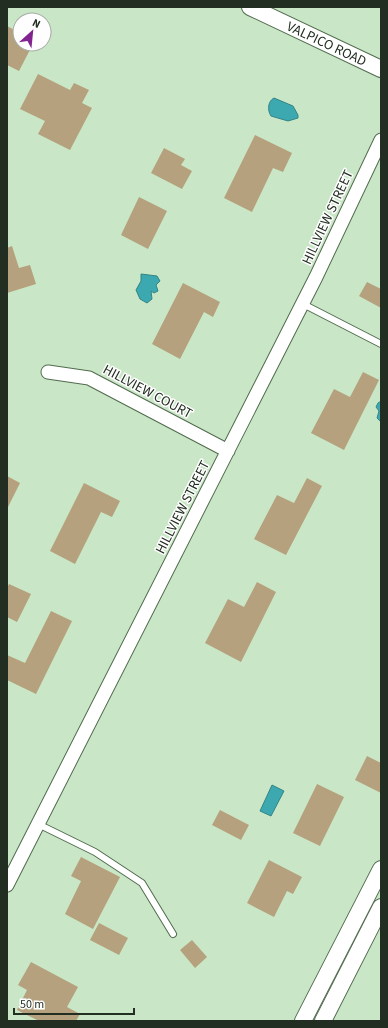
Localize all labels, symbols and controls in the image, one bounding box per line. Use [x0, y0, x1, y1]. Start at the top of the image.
north arrow [12, 12, 52, 52]
text: N [30, 15, 43, 32]
street label: VALPICO ROAD [283, 17, 370, 72]
street label: HILLVIEW STREET [297, 166, 359, 268]
street label: HILLVIEW COURT [99, 360, 196, 424]
street label: HILLVIEW STREET [151, 457, 215, 558]
scale bar [14, 990, 134, 1016]
text: 50 m [20, 996, 44, 1013]

